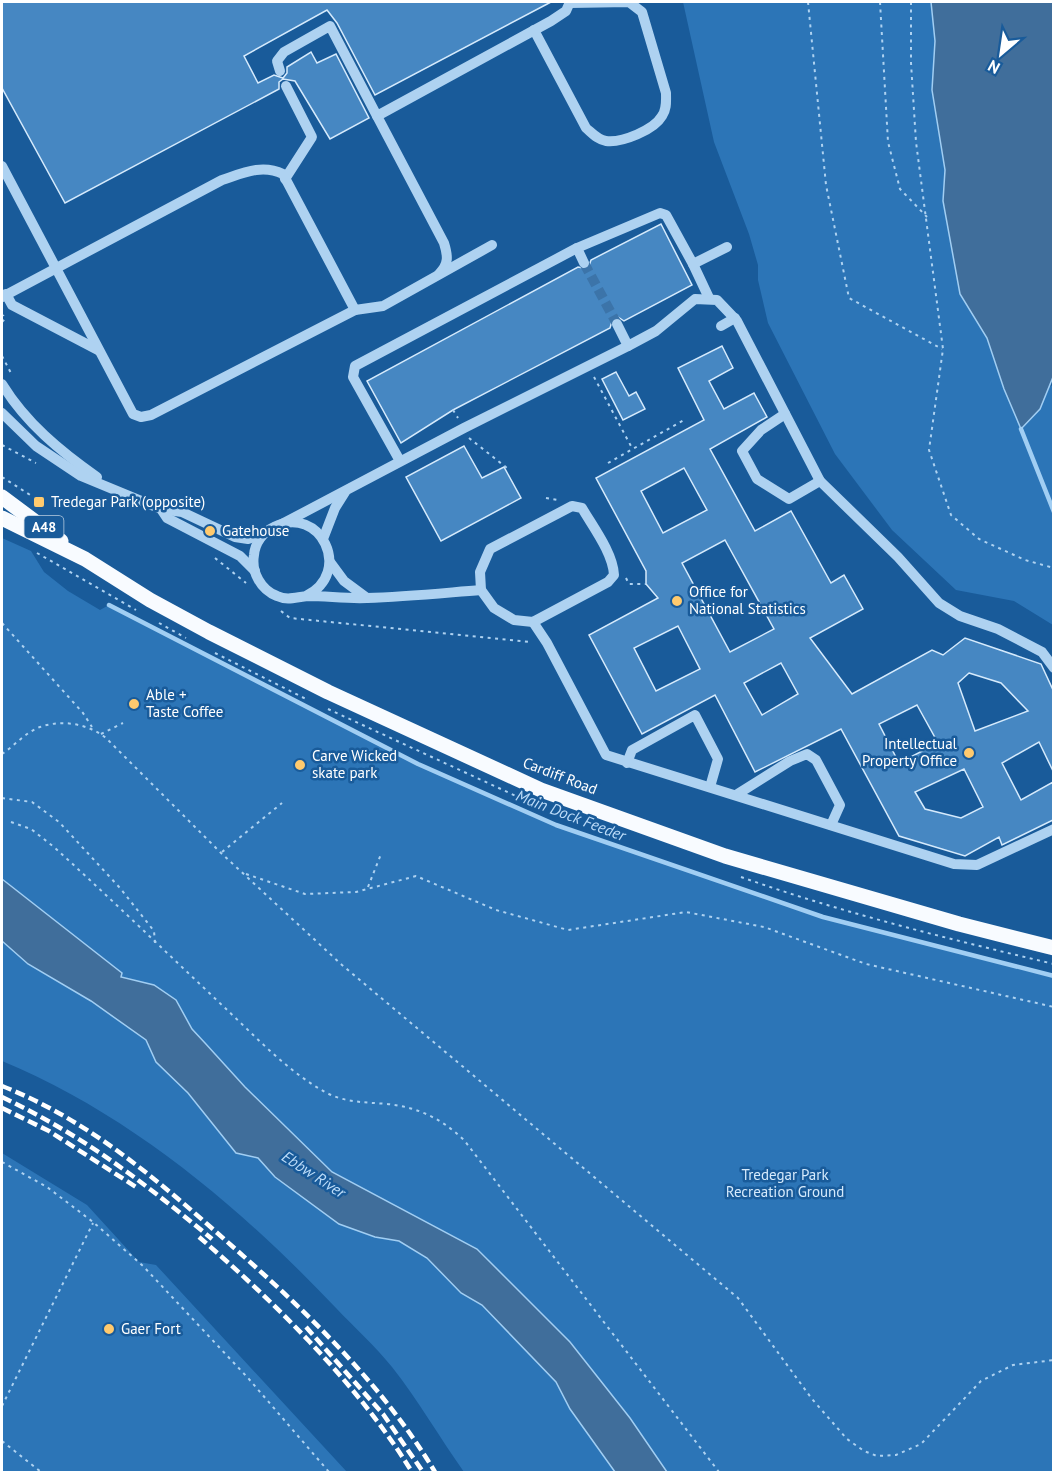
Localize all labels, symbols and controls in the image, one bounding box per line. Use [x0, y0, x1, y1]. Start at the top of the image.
north arrow [971, 24, 1031, 84]
text: N [984, 56, 1003, 78]
place label: Tredegar Park (opposite) [51, 492, 205, 511]
marker: Tredegar Park (opposite) [32, 495, 46, 509]
road number: A48 [24, 516, 63, 538]
place label: Gatehouse [222, 521, 289, 540]
marker: Gatehouse [203, 524, 217, 538]
place label: Office for National Statistics [689, 582, 806, 618]
marker: Office for National Statistics [670, 594, 684, 608]
place label: Able + Taste Coffee [146, 685, 223, 721]
marker: Able + Taste Coffee [127, 697, 141, 711]
place label: Intellectual Property Office [862, 734, 958, 770]
place label: Carve Wicked skate park [312, 746, 397, 782]
marker: Intellectual Property Office [962, 746, 976, 760]
street label: Cardiff Road [520, 753, 600, 798]
marker: Carve Wicked skate park [293, 758, 307, 772]
water label: Main Dock Feeder [513, 785, 630, 846]
water label: Ebbw River [278, 1146, 351, 1203]
park label: Tredegar Park Recreation Ground [726, 1165, 844, 1201]
place label: Gaer Fort [121, 1319, 181, 1338]
marker: Gaer Fort [102, 1322, 116, 1336]

